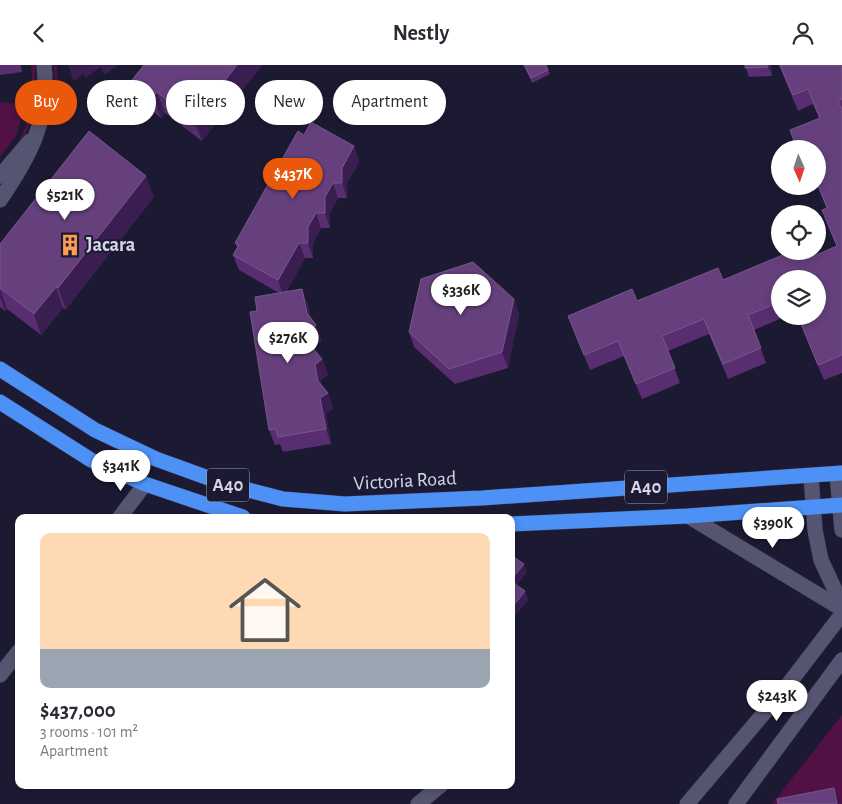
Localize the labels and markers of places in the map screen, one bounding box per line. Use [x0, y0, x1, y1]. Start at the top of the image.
pin: $437K [258, 157, 328, 200]
pin: $521K [30, 179, 100, 221]
building icon: Jacara [57, 232, 83, 258]
place label: Jacara [86, 235, 136, 255]
pin: $336K [426, 273, 496, 316]
pin: $276K [253, 321, 323, 364]
pin: $341K [86, 449, 156, 492]
pin: $390K [738, 507, 808, 549]
pin: $243K [742, 679, 812, 722]

